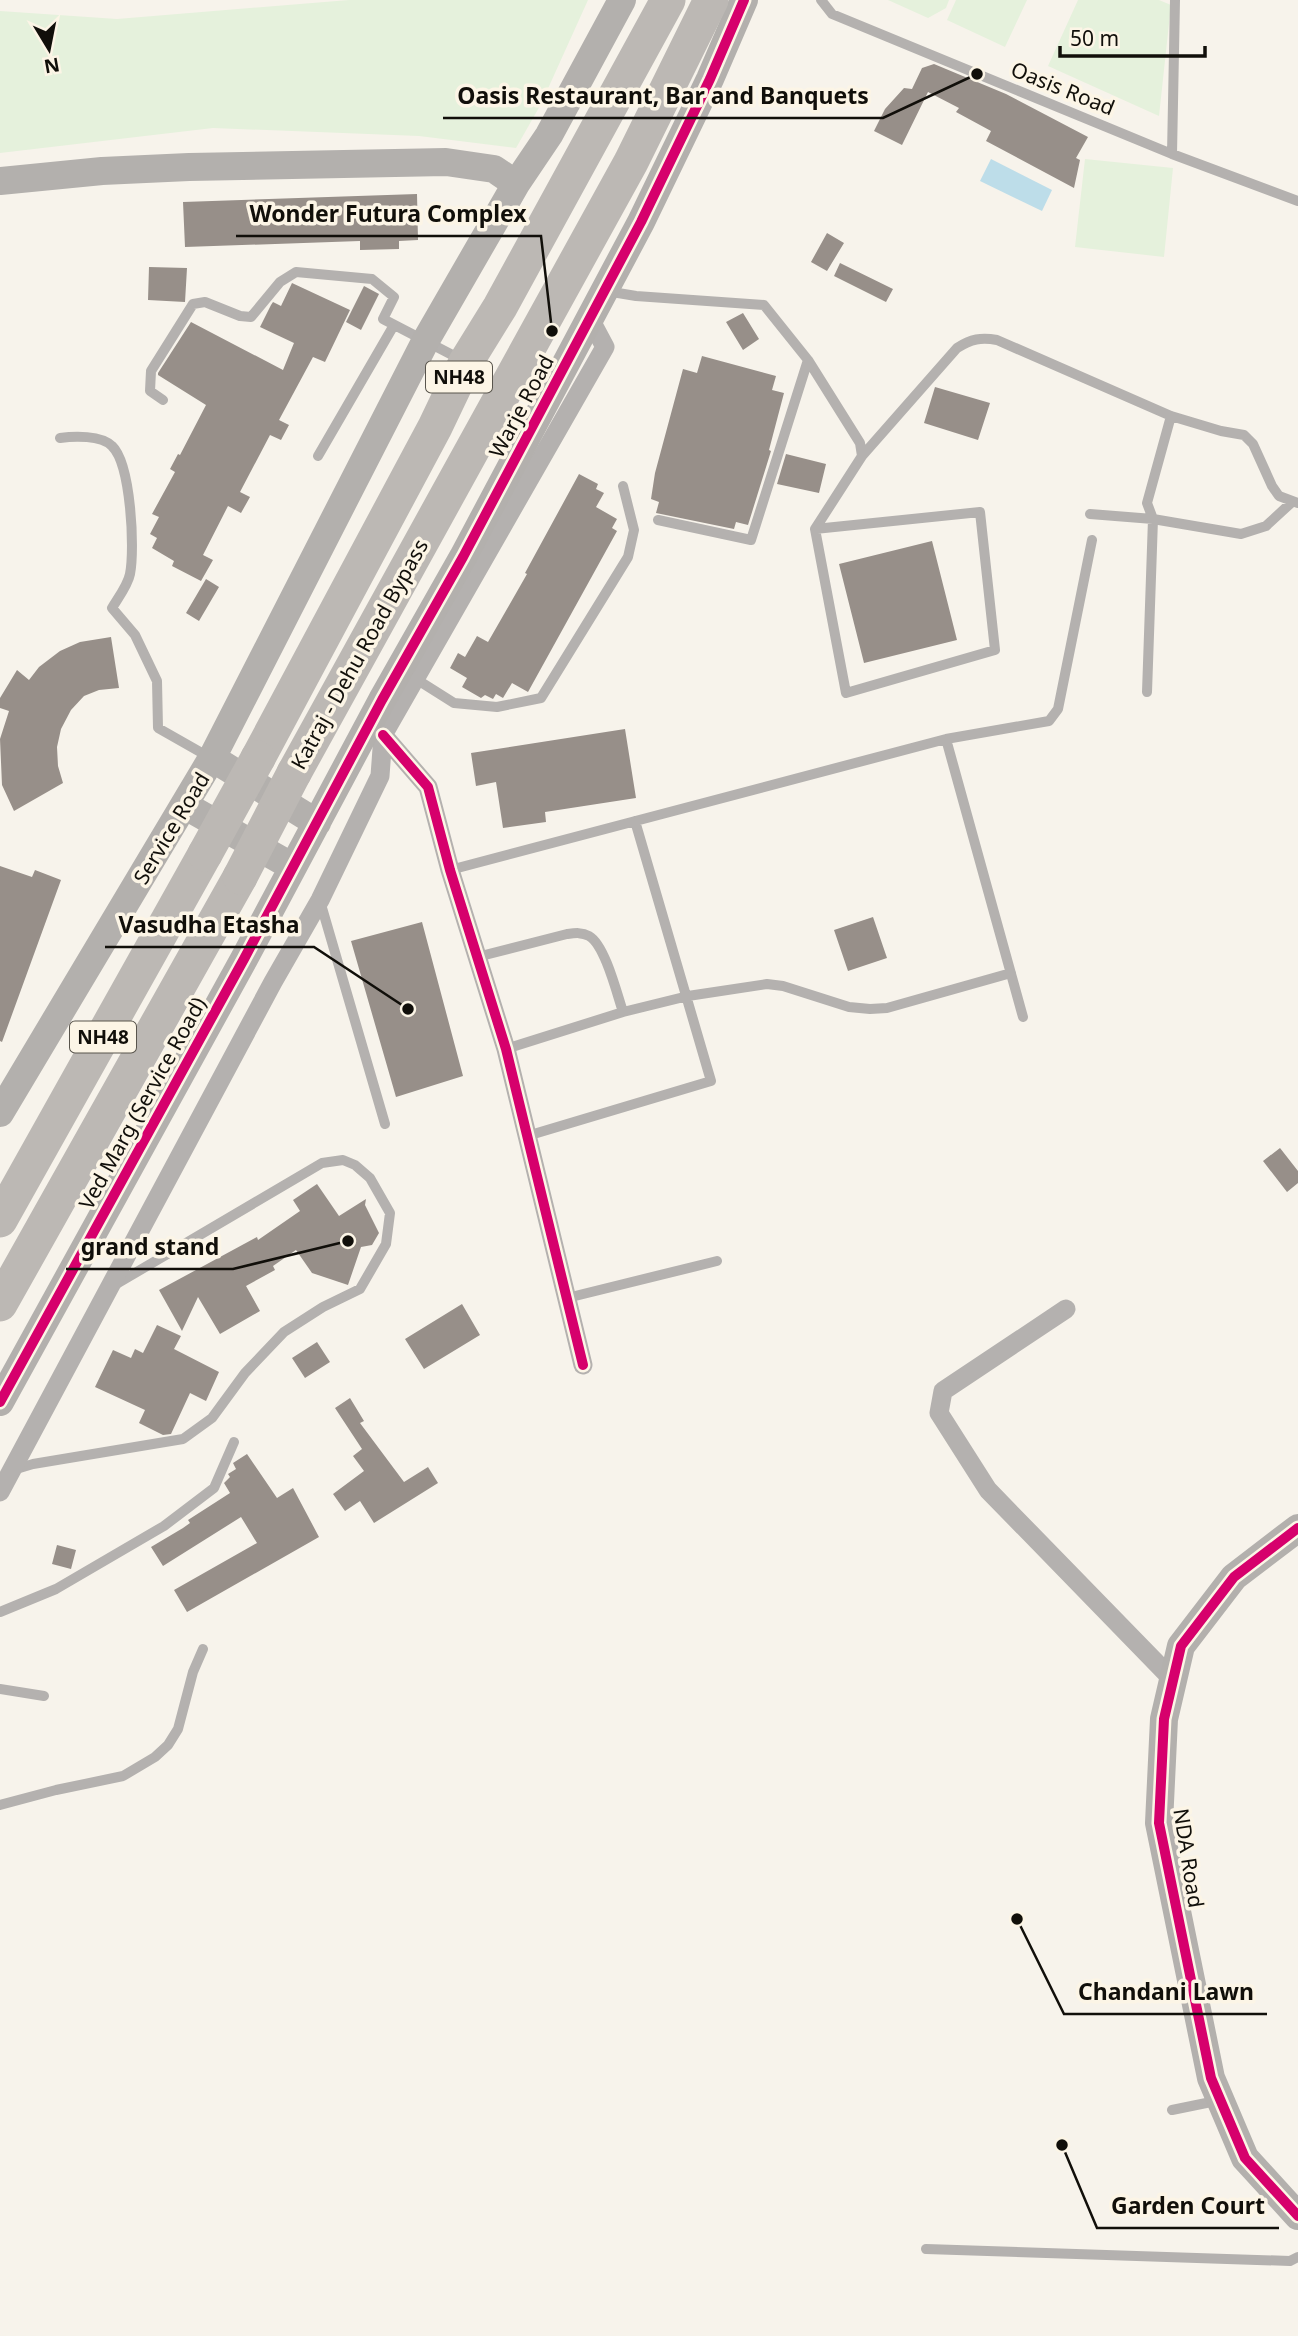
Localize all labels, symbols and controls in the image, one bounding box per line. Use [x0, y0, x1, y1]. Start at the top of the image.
north arrow [14, 14, 84, 84]
scale bar [1060, 14, 1205, 58]
text: 50 m [1070, 24, 1119, 52]
text: N [42, 52, 62, 80]
street label: Oasis Road [1007, 54, 1119, 122]
callout: Oasis Restaurant, Bar and Banquets [443, 74, 883, 118]
text: Oasis Restaurant, Bar and Banquets [457, 79, 869, 111]
callout: Wonder Futura Complex [236, 192, 541, 236]
text: Wonder Futura Complex [249, 197, 527, 229]
street label: Warje Road [482, 350, 560, 462]
road number: NH48 [426, 362, 492, 392]
street label: Katraj - Dehu Road Bypass [284, 534, 434, 774]
street label: Service Road [127, 767, 215, 889]
callout: Vasudha Etasha [105, 903, 314, 947]
text: Vasudha Etasha [119, 908, 299, 940]
street label: Ved Marg (Service Road) [72, 992, 212, 1214]
road number: NH48 [70, 1021, 136, 1052]
callout: grand stand [66, 1225, 233, 1269]
text: grand stand [81, 1230, 219, 1262]
street label: NDA Road [1167, 1806, 1211, 1910]
callout: Chandani Lawn [1064, 1970, 1267, 2014]
text: Chandani Lawn [1078, 1975, 1254, 2007]
callout: Garden Court [1097, 2184, 1279, 2228]
text: Garden Court [1111, 2189, 1265, 2221]

